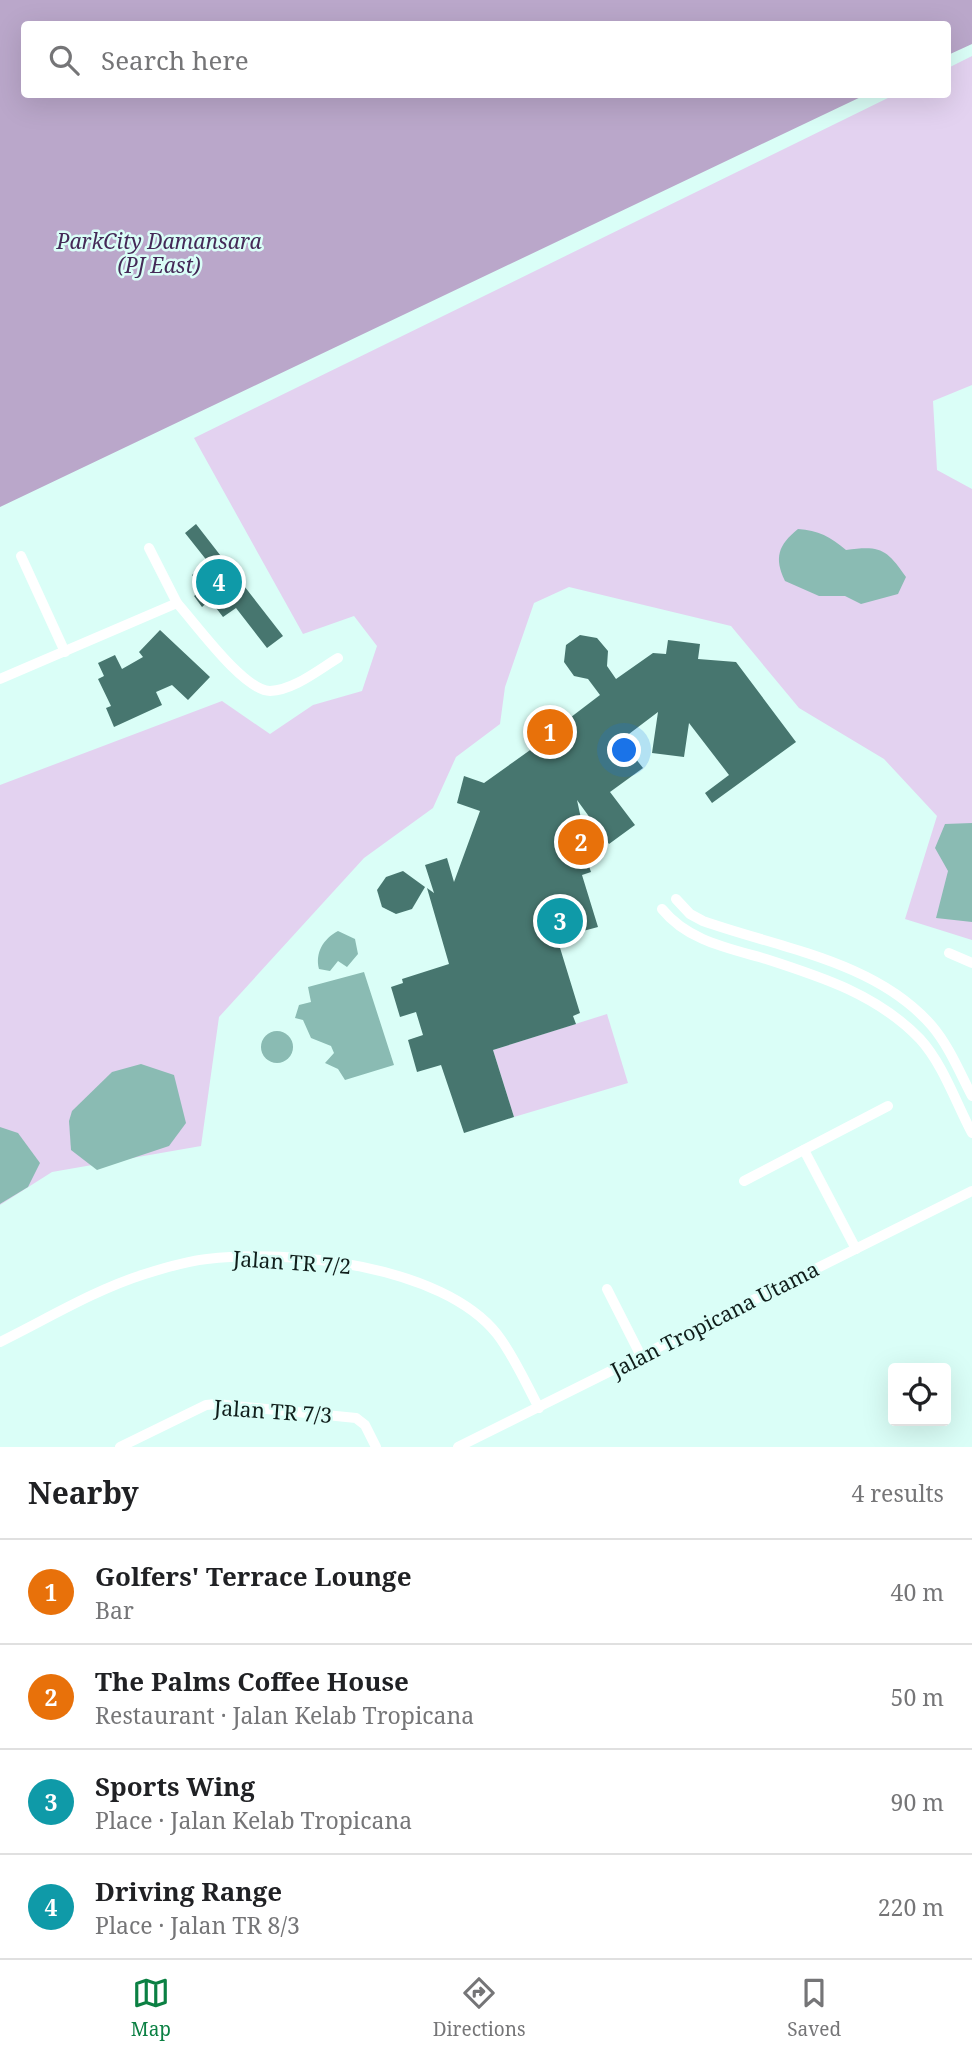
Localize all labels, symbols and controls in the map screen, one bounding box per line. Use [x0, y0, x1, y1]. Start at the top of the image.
search box [21, 21, 951, 98]
icon: search [45, 41, 83, 79]
text: Search here [101, 42, 249, 78]
park label: ParkCity Damansara (PJ East) [55, 227, 262, 279]
pin: 4 [196, 556, 242, 608]
pin: 1 [527, 706, 573, 758]
your location [607, 733, 641, 767]
pin: 2 [558, 816, 604, 868]
pin: 3 [537, 895, 583, 947]
street label: Jalan TR 7/2 [231, 1244, 352, 1280]
street label: Jalan Tropicana Utama [605, 1254, 823, 1384]
map controls [888, 1363, 951, 1426]
button: locate [888, 1363, 951, 1426]
street label: Jalan TR 7/3 [212, 1393, 333, 1429]
text: Nearby [28, 1472, 139, 1513]
text: 4 results [851, 1477, 944, 1509]
text: Golfers' Terrace Lounge [95, 1558, 412, 1594]
text: 1 [45, 1576, 58, 1608]
text: 40 m [891, 1576, 944, 1608]
text: Bar [95, 1594, 134, 1626]
text: The Palms Coffee House [95, 1663, 409, 1699]
text: 2 [45, 1681, 58, 1713]
text: 50 m [891, 1681, 944, 1713]
text: Restaurant · Jalan Kelab Tropicana [95, 1699, 474, 1731]
text: Sports Wing [95, 1768, 255, 1804]
text: 3 [45, 1786, 58, 1818]
text: 90 m [891, 1786, 944, 1818]
text: Place · Jalan Kelab Tropicana [95, 1804, 412, 1836]
text: Driving Range [95, 1873, 282, 1909]
text: 4 [45, 1891, 58, 1923]
text: 220 m [878, 1891, 944, 1923]
text: Place · Jalan TR 8/3 [95, 1909, 300, 1941]
tab: Map [131, 1974, 171, 2042]
tab: Directions [433, 1974, 526, 2042]
tab: Saved [787, 1974, 841, 2042]

